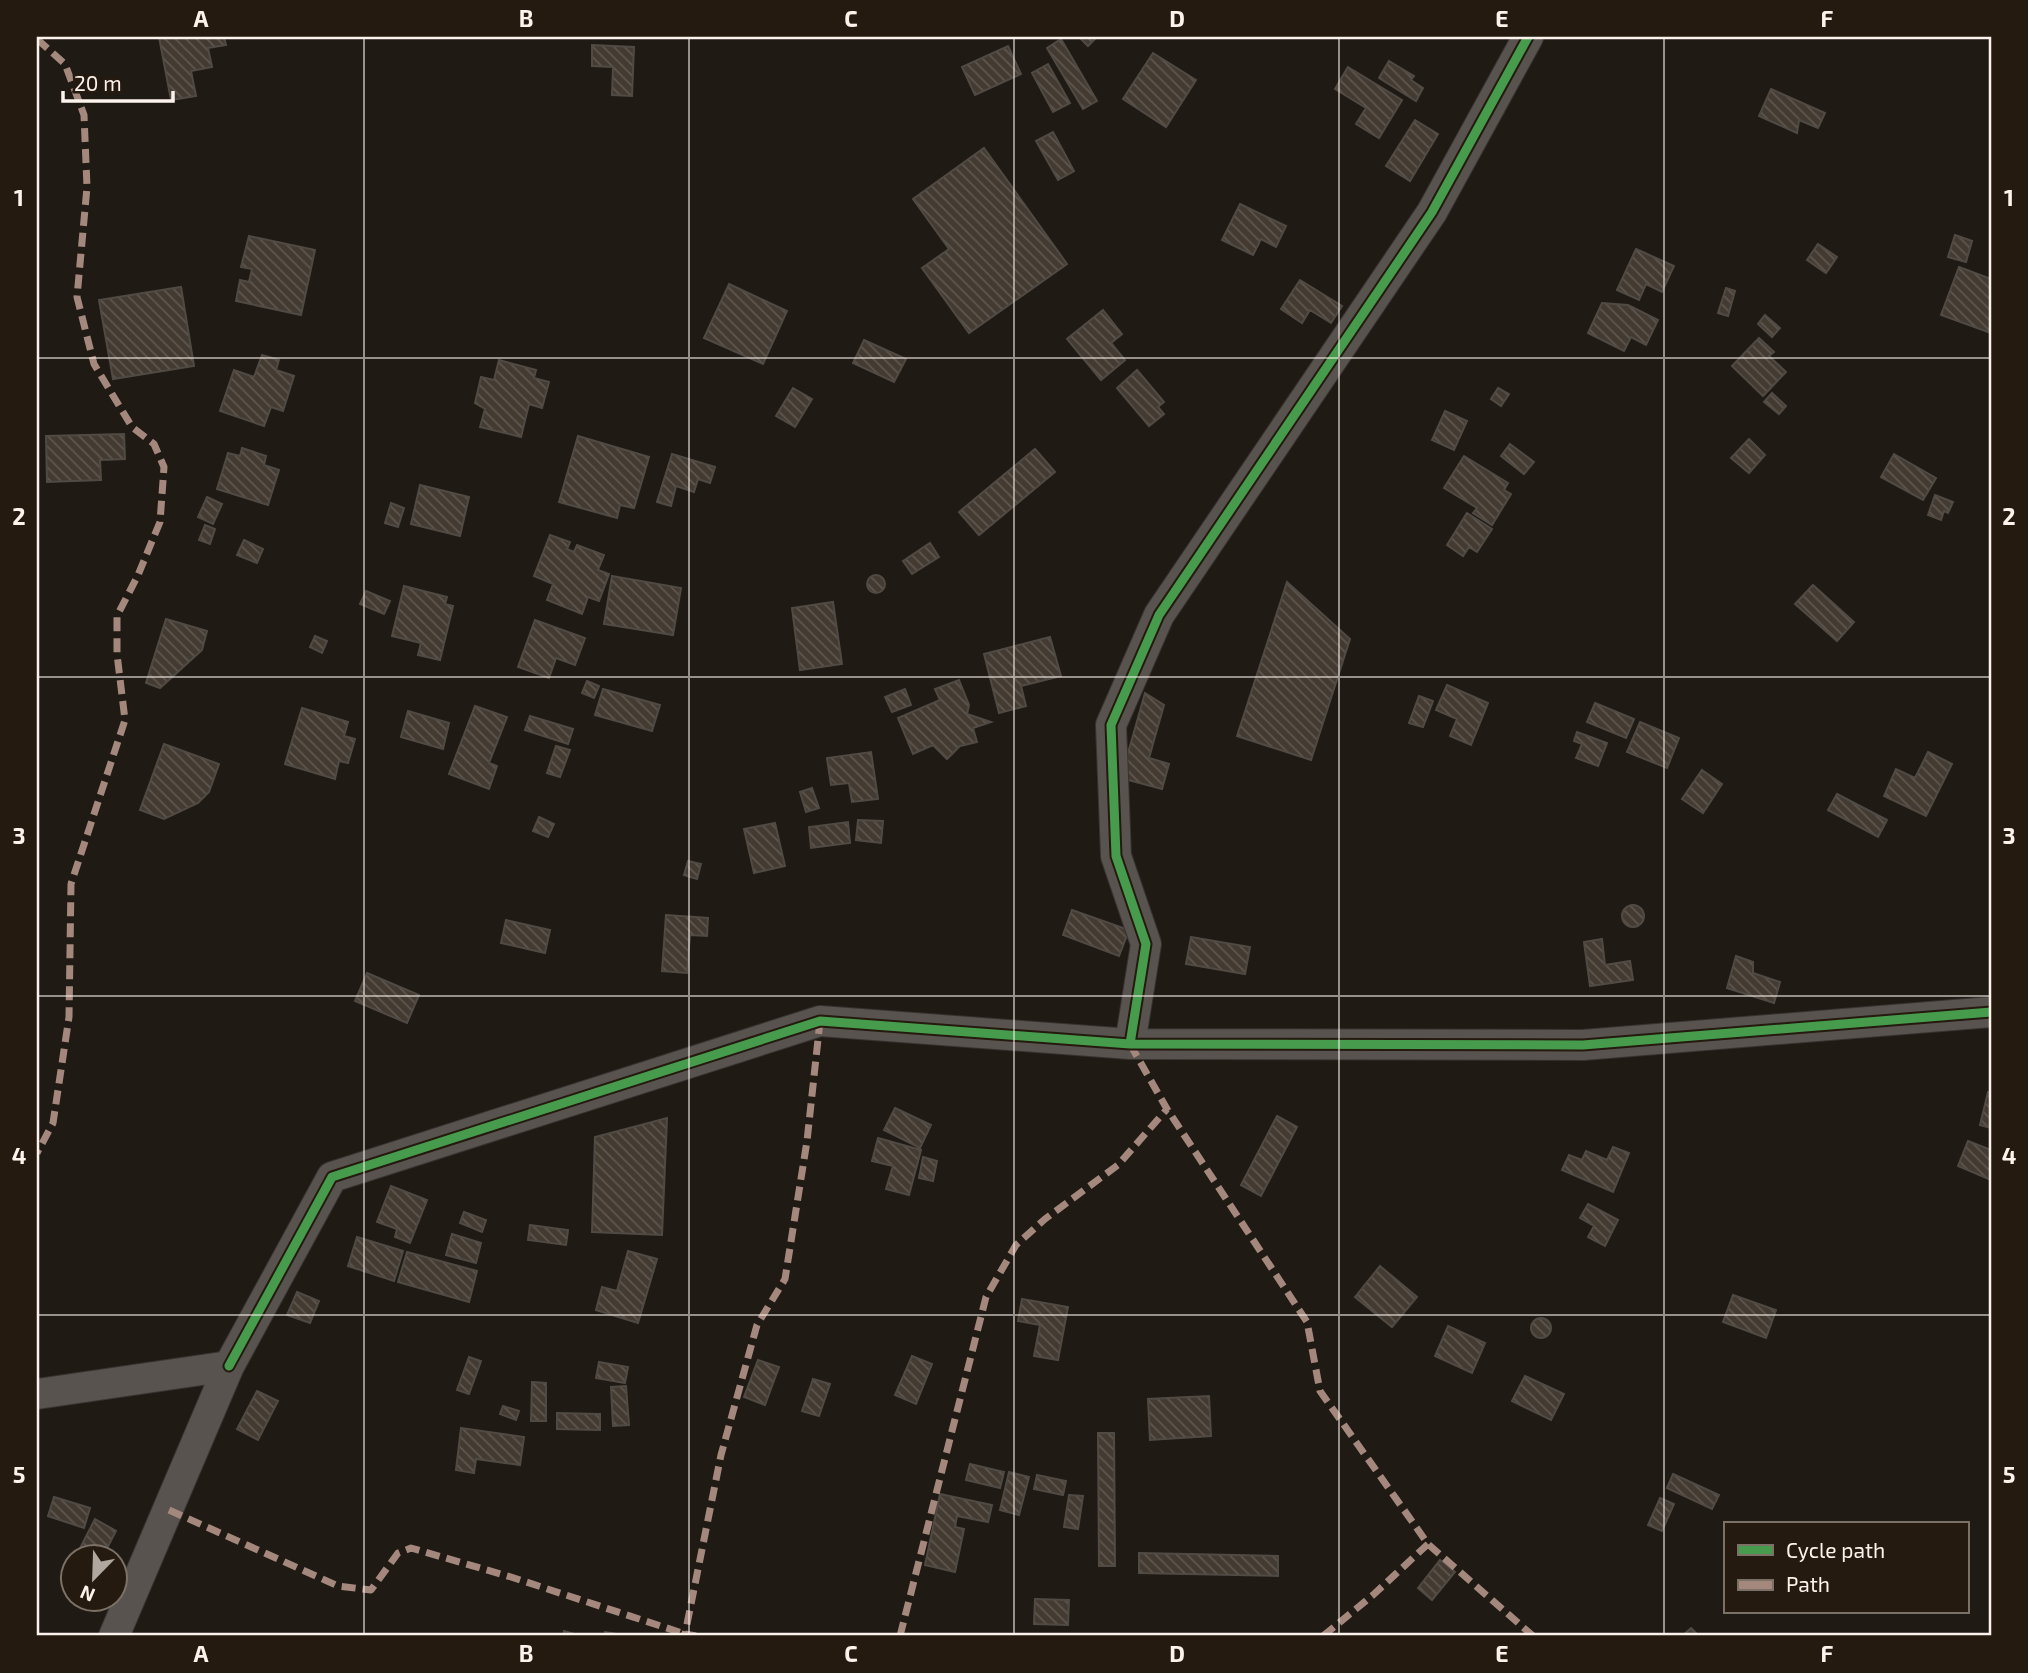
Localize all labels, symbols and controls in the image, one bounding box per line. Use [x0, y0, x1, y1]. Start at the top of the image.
text: A [193, 4, 209, 32]
text: B [519, 4, 533, 32]
text: C [844, 4, 858, 32]
text: D [1169, 4, 1185, 32]
text: E [1495, 4, 1509, 32]
text: F [1821, 4, 1834, 32]
scale bar [63, 60, 173, 104]
text: 20 m [74, 70, 122, 95]
text: 1 [14, 183, 24, 211]
text: 1 [2004, 183, 2014, 211]
text: 2 [12, 502, 26, 530]
text: 2 [2002, 502, 2016, 530]
text: 3 [12, 821, 26, 849]
text: 3 [2002, 821, 2016, 849]
text: 4 [12, 1141, 26, 1169]
text: 4 [2002, 1141, 2016, 1169]
text: 5 [13, 1460, 25, 1488]
text: 5 [2003, 1460, 2015, 1488]
legend [1724, 1522, 1968, 1614]
text: Cycle path [1786, 1537, 1885, 1562]
north arrow [60, 1544, 130, 1614]
text: Path [1786, 1571, 1830, 1596]
text: N [76, 1581, 98, 1607]
text: A [193, 1639, 209, 1667]
text: B [519, 1639, 533, 1667]
text: C [844, 1639, 858, 1667]
text: D [1169, 1639, 1185, 1667]
text: E [1495, 1639, 1509, 1667]
text: F [1821, 1639, 1834, 1667]

